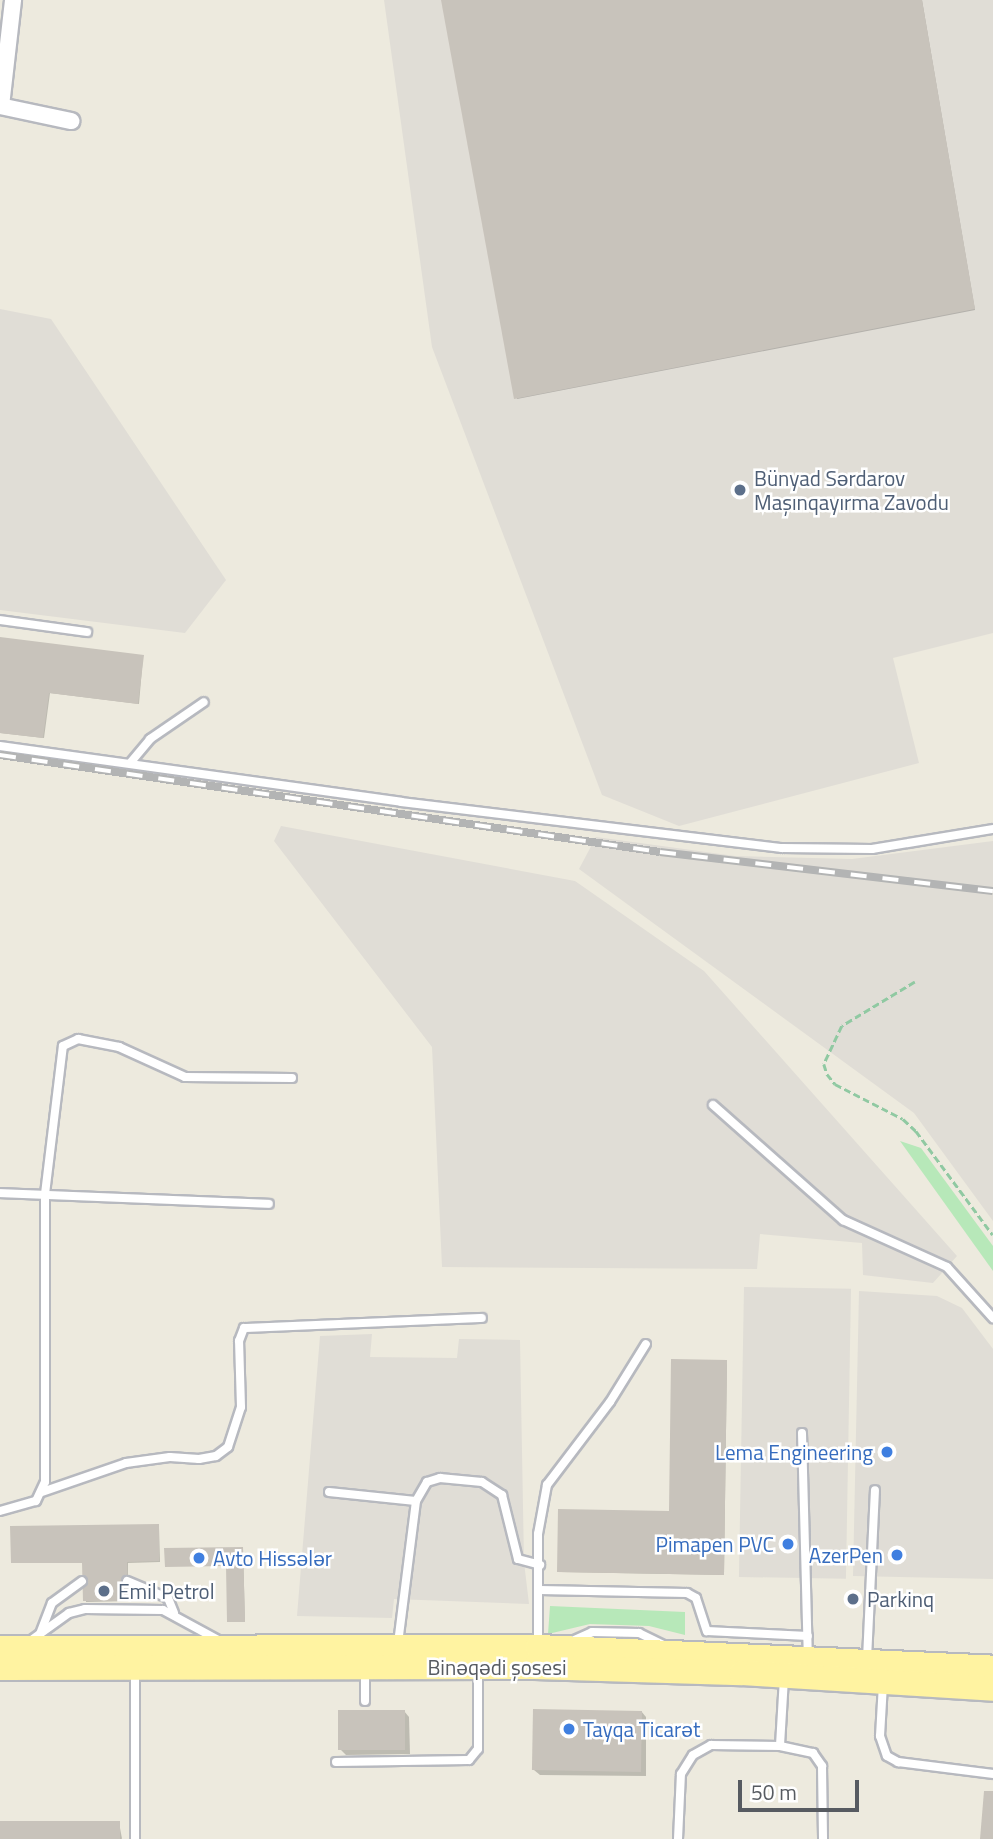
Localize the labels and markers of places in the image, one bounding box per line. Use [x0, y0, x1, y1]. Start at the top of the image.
place label: Bünyad Sərdarov Maşınqayırma Zavodu [754, 465, 949, 515]
marker: Bünyad Sərdarov Maşınqayırma Zavodu [732, 482, 748, 498]
place label: Lema Engineering [715, 1439, 873, 1465]
marker: Lema Engineering [879, 1444, 895, 1460]
place label: Pimapen PVC [656, 1531, 774, 1557]
marker: Pimapen PVC [780, 1536, 796, 1552]
place label: AzerPen [809, 1542, 883, 1568]
place label: Avto Hissələr [213, 1545, 332, 1571]
marker: AzerPen [889, 1547, 905, 1563]
marker: Avto Hissələr [191, 1550, 207, 1566]
place label: Emil Petrol [118, 1578, 215, 1604]
marker: Emil Petrol [96, 1583, 112, 1599]
place label: Parkinq [867, 1586, 934, 1612]
marker: Parkinq [845, 1591, 861, 1607]
place label: Tayqa Ticarət [583, 1716, 700, 1742]
marker: Tayqa Ticarət [561, 1721, 577, 1737]

